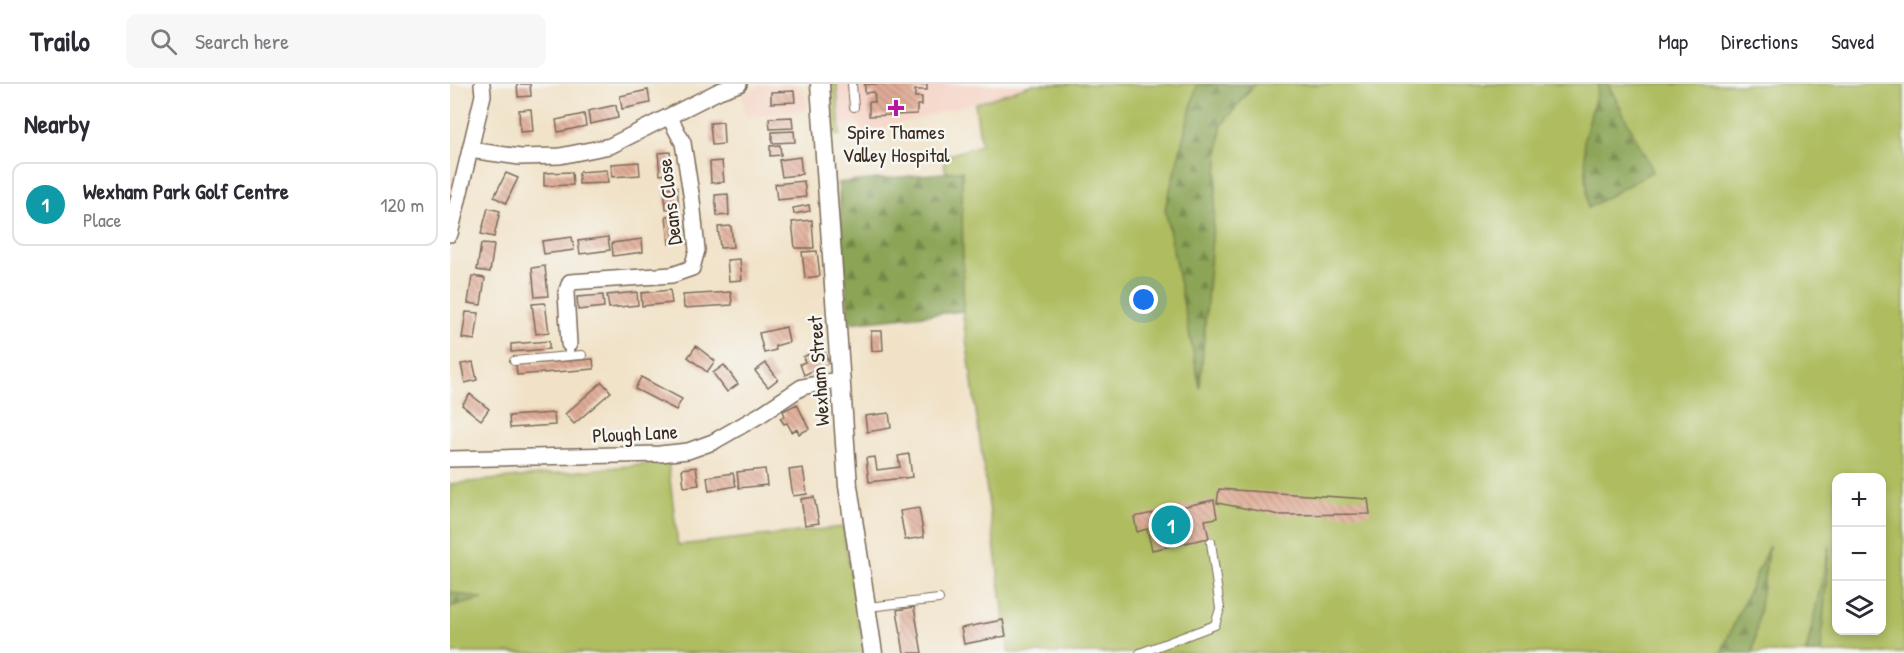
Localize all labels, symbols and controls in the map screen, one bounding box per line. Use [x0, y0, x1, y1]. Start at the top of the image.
search box [126, 14, 546, 68]
text: Trailo [30, 22, 90, 60]
icon: search [147, 25, 180, 58]
text: Search here [195, 26, 289, 56]
text: Map [1658, 27, 1688, 56]
text: Directions [1721, 27, 1798, 56]
text: Saved [1831, 27, 1874, 56]
marker: Spire Thames Valley Hospital [887, 99, 905, 117]
text: Nearby [24, 106, 90, 141]
place label: Spire Thames Valley Hospital [843, 118, 950, 168]
street label: Deans Close [650, 157, 688, 247]
text: Wexham Park Golf Centre [83, 176, 289, 206]
text: 1 [42, 191, 49, 218]
text: 120 m [380, 191, 424, 218]
text: Place [83, 206, 122, 233]
your location [1129, 285, 1158, 314]
street label: Wexham Street [801, 314, 835, 427]
street label: Plough Lane [592, 417, 678, 449]
map controls [1832, 473, 1886, 635]
button: + [1832, 473, 1886, 527]
pin: 1 [1152, 502, 1190, 548]
button: − [1832, 527, 1886, 581]
button: layers [1832, 581, 1886, 635]

